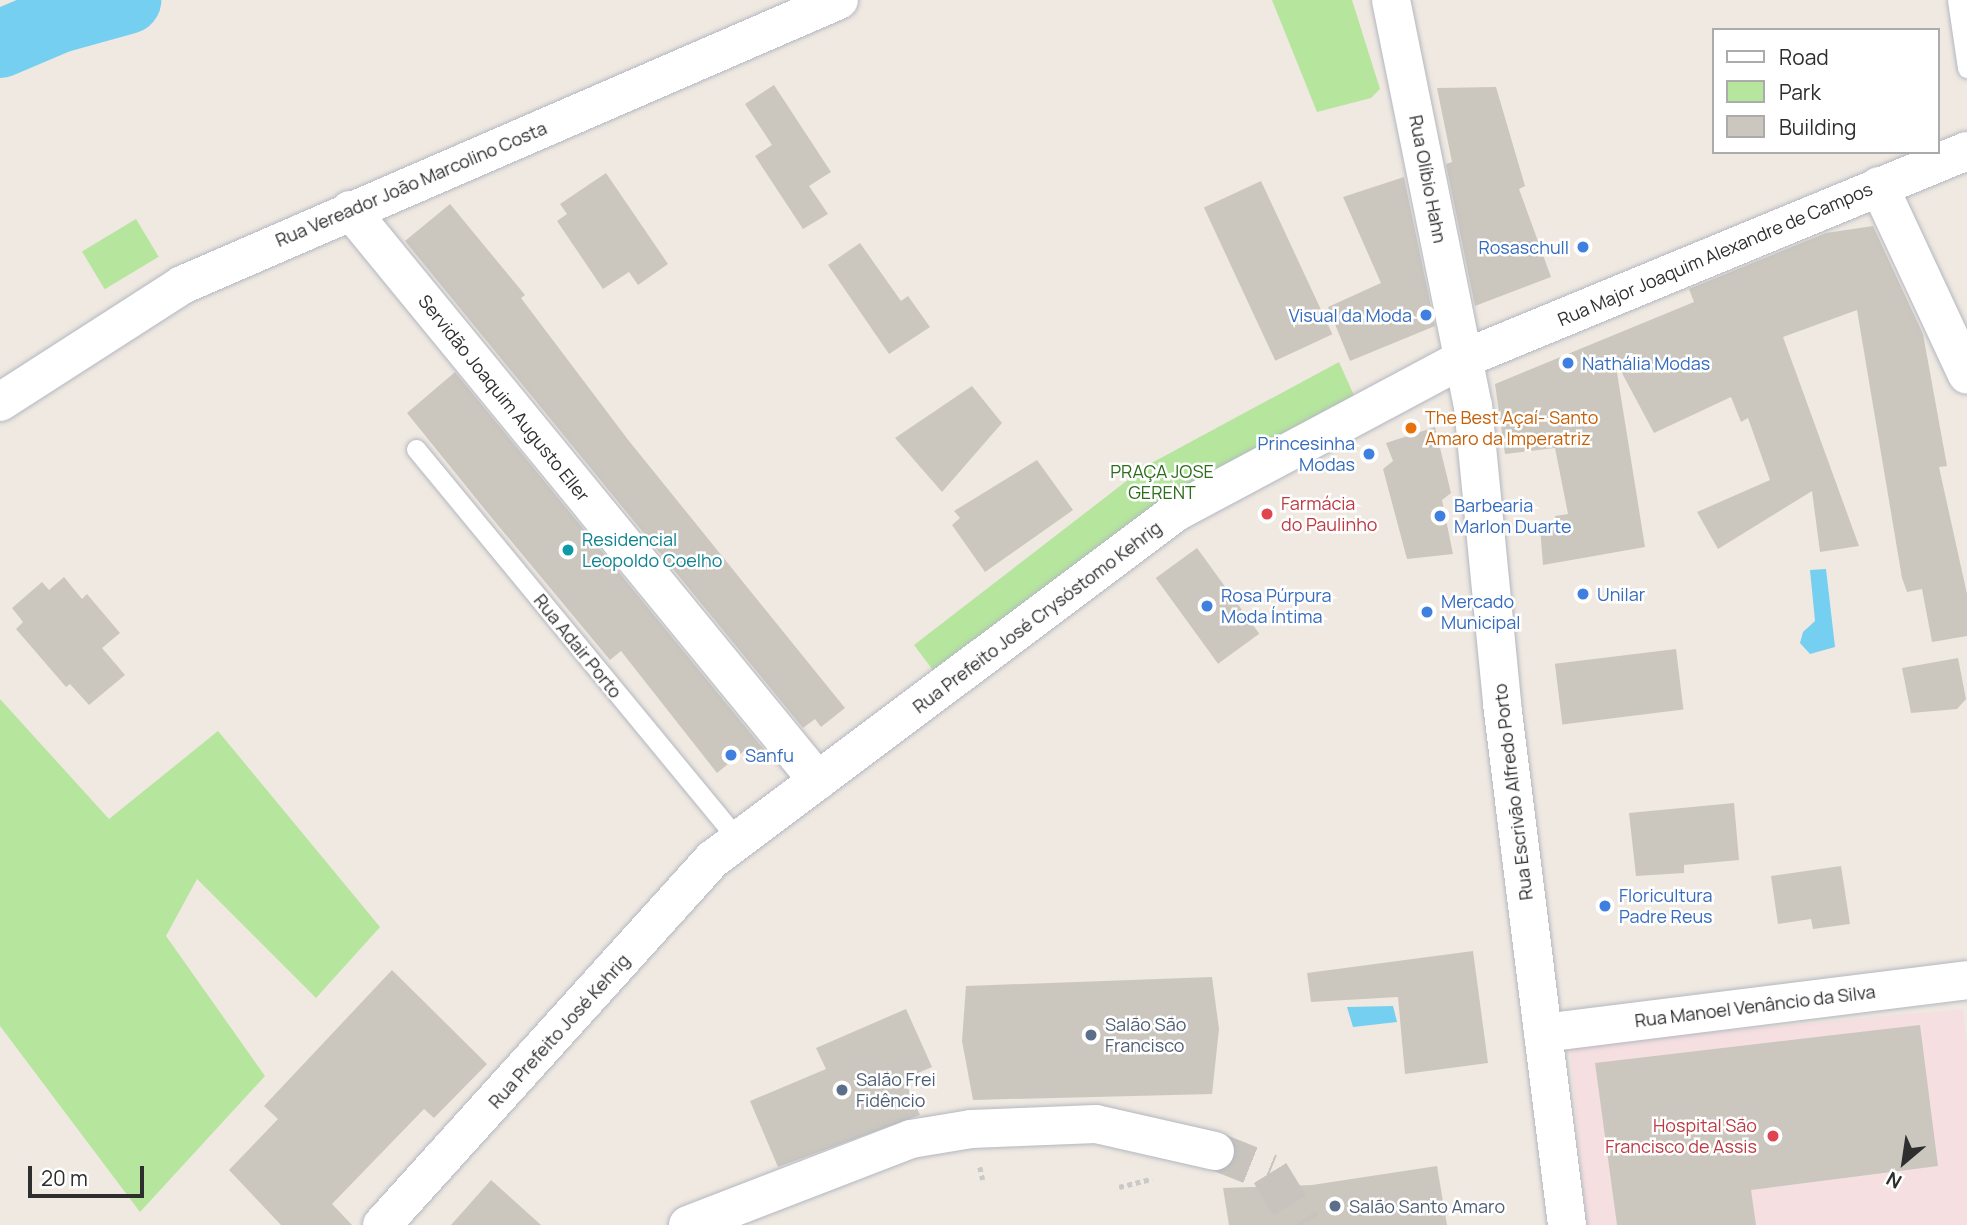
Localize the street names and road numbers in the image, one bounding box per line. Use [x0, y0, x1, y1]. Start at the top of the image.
street label: Rua Olíbio Hahn [1405, 113, 1451, 245]
street label: Rua Vereador João Marcolino Costa [272, 117, 550, 251]
street label: Rua Major Joaquim Alexandre de Campos [1554, 178, 1876, 330]
street label: Servidão Joaquim Augusto Eller [414, 290, 594, 506]
street label: Rua Prefeito José Crysóstomo Kehrig [909, 517, 1165, 717]
street label: Rua Adair Porto [530, 590, 626, 702]
street label: Rua Escrivão Alfredo Porto [1489, 682, 1537, 902]
street label: Rua Prefeito José Kehrig [484, 949, 634, 1113]
street label: Rua Manoel Venâncio da Silva [1633, 981, 1877, 1031]

